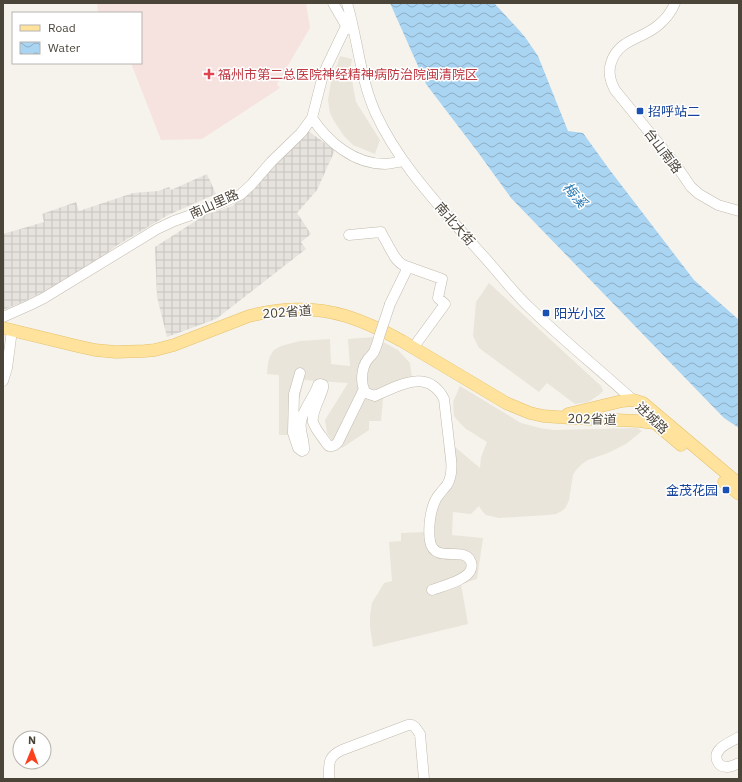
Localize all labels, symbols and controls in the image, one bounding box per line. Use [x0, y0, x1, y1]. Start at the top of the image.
legend [12, 12, 142, 64]
text: Road [48, 20, 76, 35]
text: Water [48, 40, 81, 55]
place label: 福州市第二总医院神经精神病防治院闽清院区 [218, 66, 478, 83]
marker: 福州市第二总医院神经精神病防治院闽清院区 [203, 68, 215, 80]
place label: 招呼站二 [648, 103, 700, 120]
marker: 招呼站二 [635, 106, 645, 116]
street label: 台山南路 [641, 125, 685, 177]
water label: 梅溪 [559, 179, 592, 213]
street label: 南山里路 [187, 186, 241, 222]
street label: 南北大街 [432, 199, 478, 249]
street label: 202省道 [262, 302, 312, 322]
place label: 阳光小区 [554, 305, 606, 322]
marker: 阳光小区 [541, 308, 551, 318]
street label: 进城路 [632, 398, 672, 438]
street label: 202省道 [567, 410, 617, 428]
place label: 金茂花园 [666, 482, 718, 499]
marker: 金茂花园 [721, 485, 731, 495]
north arrow [12, 730, 52, 770]
text: N [28, 733, 36, 747]

